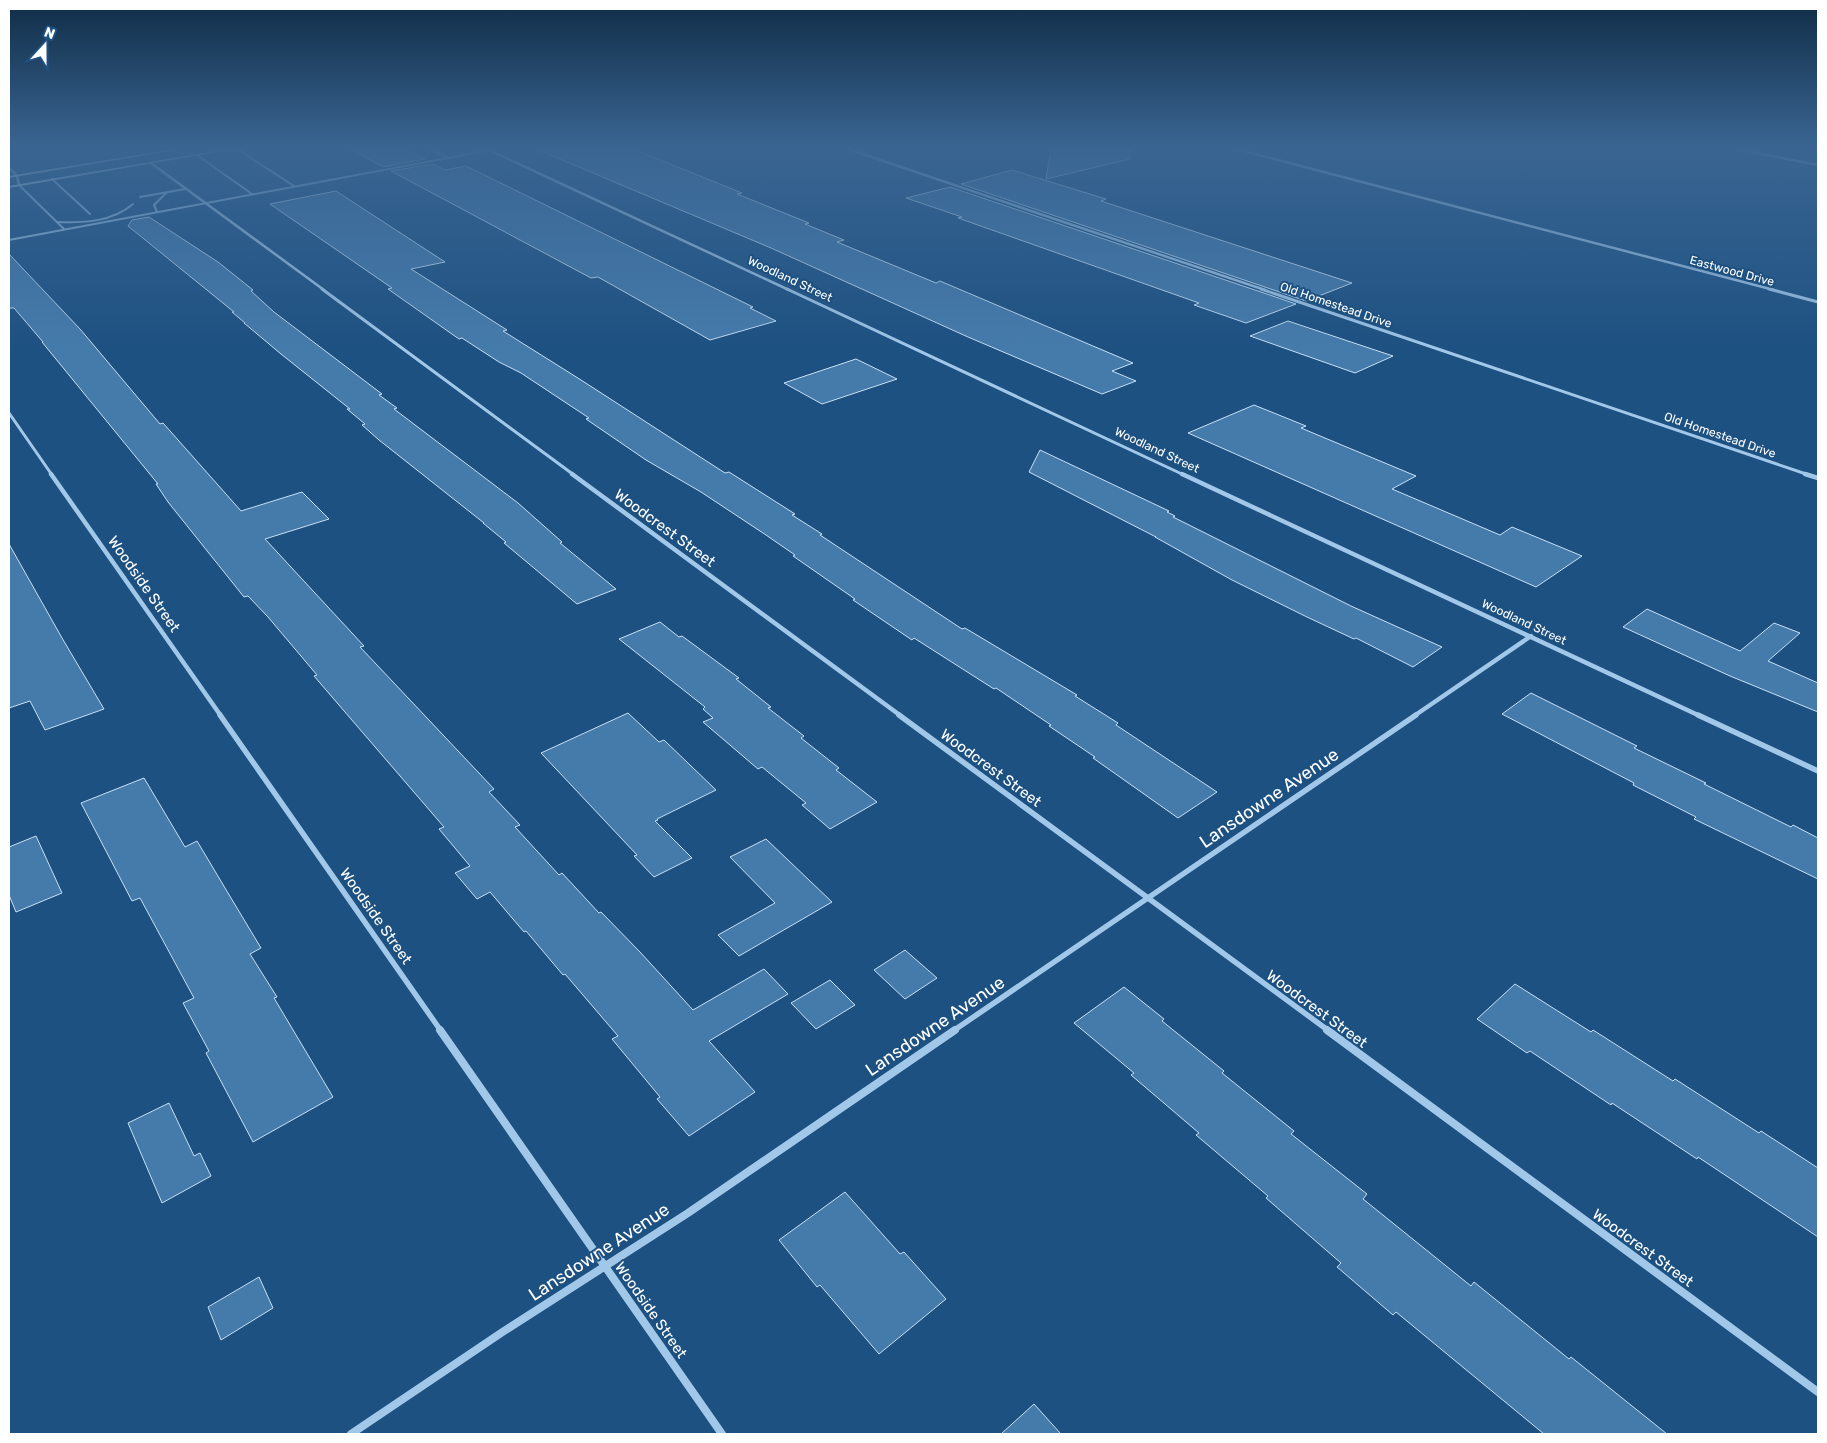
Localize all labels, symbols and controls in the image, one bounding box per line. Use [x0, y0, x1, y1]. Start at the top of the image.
north arrow [20, 20, 70, 70]
text: N [42, 24, 57, 43]
street label: Woodland Street [745, 253, 835, 305]
street label: Eastwood Drive [1688, 253, 1776, 289]
street label: Old Homestead Drive [1278, 279, 1394, 331]
street label: Old Homestead Drive [1662, 409, 1778, 461]
street label: Woodland Street [1112, 424, 1202, 476]
street label: Woodcrest Street [611, 485, 719, 571]
street label: Woodside Street [104, 532, 184, 636]
street label: Woodland Street [1479, 596, 1569, 648]
street label: Woodcrest Street [937, 725, 1045, 811]
street label: Lansdowne Avenue [1195, 743, 1343, 853]
street label: Woodside Street [336, 864, 416, 968]
street label: Woodcrest Street [1263, 966, 1371, 1052]
street label: Lansdowne Avenue [861, 971, 1009, 1081]
street label: Lansdowne Avenue [525, 1198, 673, 1306]
street label: Woodcrest Street [1589, 1205, 1697, 1291]
street label: Woodside Street [611, 1258, 691, 1362]

